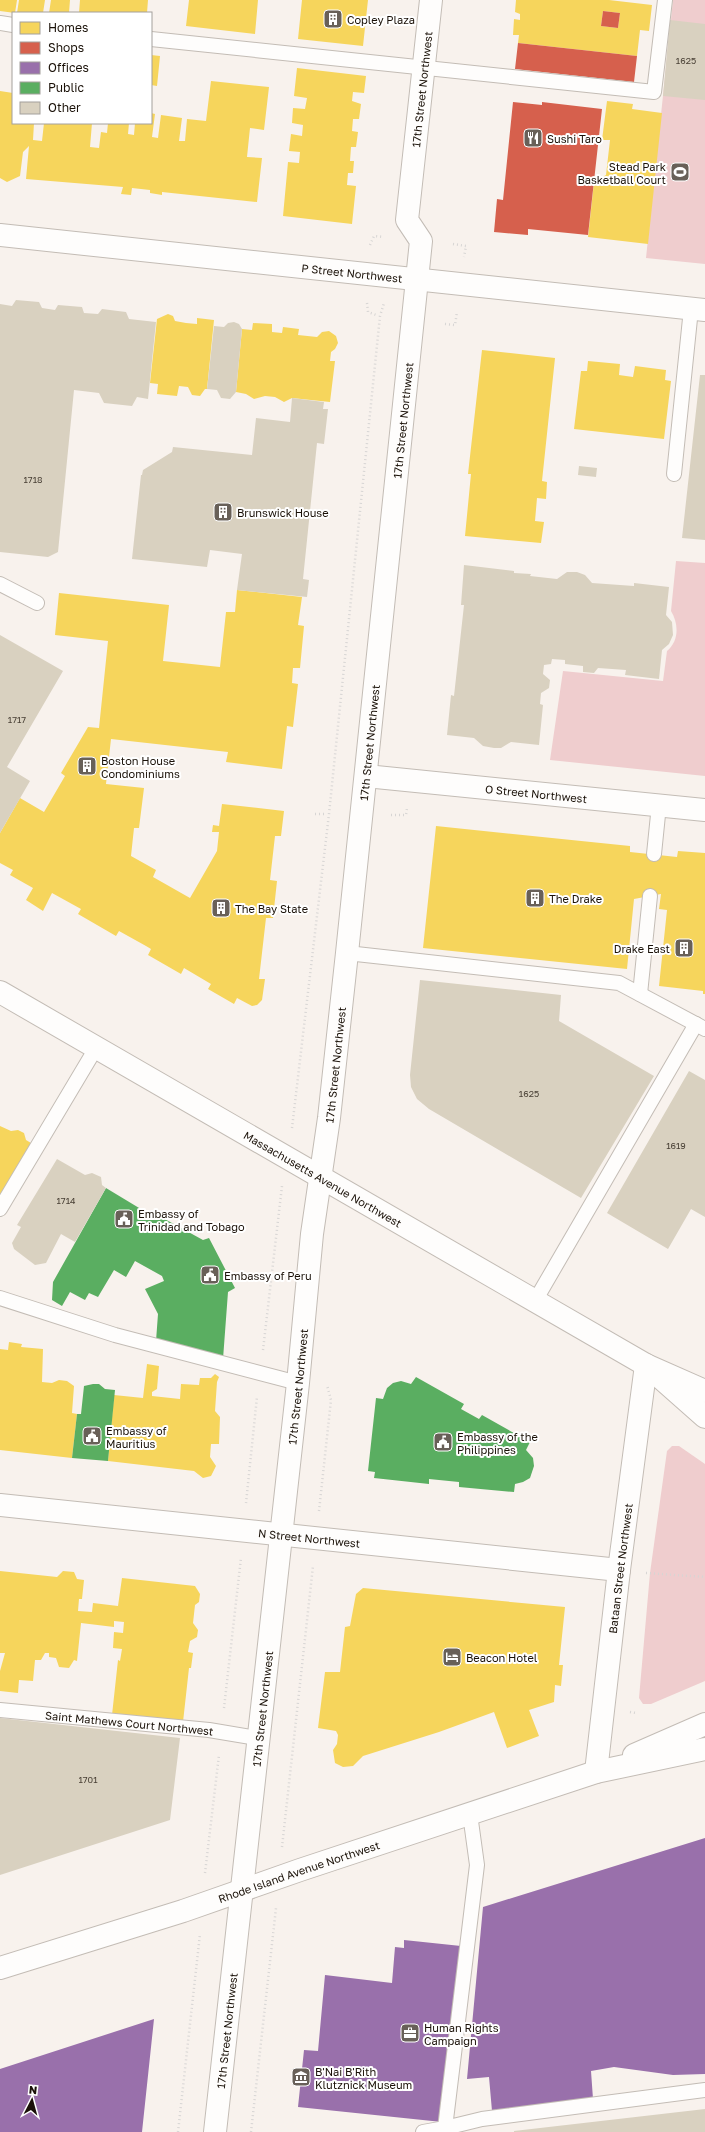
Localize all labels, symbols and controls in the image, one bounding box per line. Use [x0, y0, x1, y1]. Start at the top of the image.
building icon: Copley Plaza [322, 8, 344, 30]
legend [12, 12, 152, 124]
place label: Copley Plaza [347, 13, 415, 26]
text: Homes [48, 20, 88, 35]
street label: 17th Street Northwest [408, 31, 434, 148]
text: Shops [48, 40, 84, 55]
house number: 1625 [676, 55, 696, 66]
text: Offices [48, 60, 89, 75]
text: Public [48, 80, 85, 95]
text: Other [48, 100, 81, 115]
restaurant icon: Sushi Taro [522, 127, 544, 149]
place label: Sushi Taro [547, 132, 602, 145]
place label: Stead Park Basketball Court [577, 160, 666, 186]
sports icon: Stead Park Basketball Court [669, 161, 691, 183]
street label: P Street Northwest [301, 261, 403, 284]
street label: 17th Street Northwest [390, 362, 415, 479]
house number: 1718 [24, 474, 43, 485]
building icon: Brunswick House [212, 501, 234, 523]
place label: Brunswick House [237, 506, 329, 519]
street label: 17th Street Northwest [356, 684, 381, 801]
house number: 1717 [8, 714, 26, 725]
place label: Boston House Condominiums [101, 754, 180, 780]
building icon: Boston House Condominiums [76, 755, 98, 777]
street label: O Street Northwest [485, 781, 588, 805]
building icon: The Drake [524, 887, 546, 909]
place label: The Drake [549, 892, 602, 905]
building icon: The Bay State [210, 897, 232, 919]
place label: The Bay State [235, 902, 308, 915]
building icon: Drake East [673, 937, 695, 959]
place label: Drake East [614, 942, 670, 955]
street label: 17th Street Northwest [322, 1006, 348, 1124]
house number: 1625 [519, 1088, 539, 1099]
street label: Massachusetts Avenue Northwest [242, 1128, 404, 1229]
house number: 1619 [666, 1140, 686, 1151]
house number: 1714 [57, 1195, 76, 1206]
place label: Embassy of Trinidad and Tobago [138, 1207, 245, 1233]
public building icon: Embassy of Trinidad and Tobago [113, 1208, 135, 1230]
public building icon: Embassy of Peru [199, 1264, 221, 1286]
place label: Embassy of Peru [224, 1269, 312, 1282]
street label: 17th Street Northwest [285, 1328, 310, 1445]
place label: Embassy of Mauritius [106, 1424, 167, 1450]
public building icon: Embassy of Mauritius [81, 1425, 103, 1447]
place label: Embassy of the Philippines [457, 1430, 538, 1456]
public building icon: Embassy of the Philippines [432, 1431, 454, 1453]
street label: Bataan Street Northwest [605, 1502, 634, 1634]
street label: N Street Northwest [258, 1526, 361, 1549]
hotel icon: Beacon Hotel [441, 1646, 463, 1668]
street label: 17th Street Northwest [249, 1650, 275, 1767]
place label: Beacon Hotel [466, 1651, 538, 1664]
street label: Saint Mathews Court Northwest [45, 1708, 215, 1737]
house number: 1701 [78, 1774, 98, 1785]
street label: Rhode Island Avenue Northwest [216, 1838, 381, 1905]
street label: 17th Street Northwest [213, 1972, 239, 2089]
place label: Human Rights Campaign [424, 2021, 499, 2047]
office icon: Human Rights Campaign [399, 2022, 421, 2044]
place label: B'Nai B'Rith Klutznick Museum [315, 2065, 412, 2091]
museum icon: B'Nai B'Rith Klutznick Museum [290, 2066, 312, 2088]
north arrow [12, 2080, 52, 2120]
text: N [28, 2083, 38, 2096]

